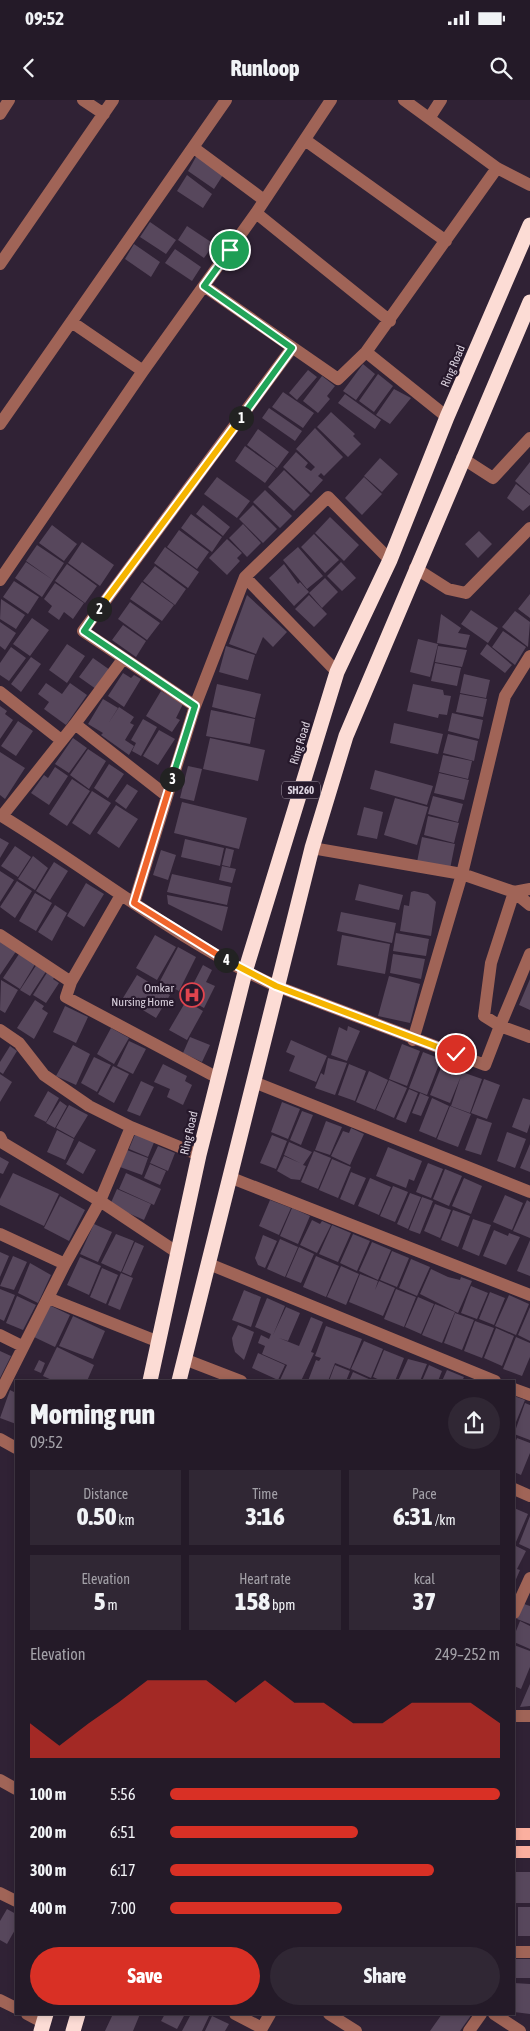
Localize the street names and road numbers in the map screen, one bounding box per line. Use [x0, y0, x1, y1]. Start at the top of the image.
street label: Ring Road [438, 343, 468, 389]
street label: Ring Road [287, 720, 313, 766]
road number: SH260 [282, 782, 320, 798]
street label: Ring Road [177, 1110, 201, 1156]

